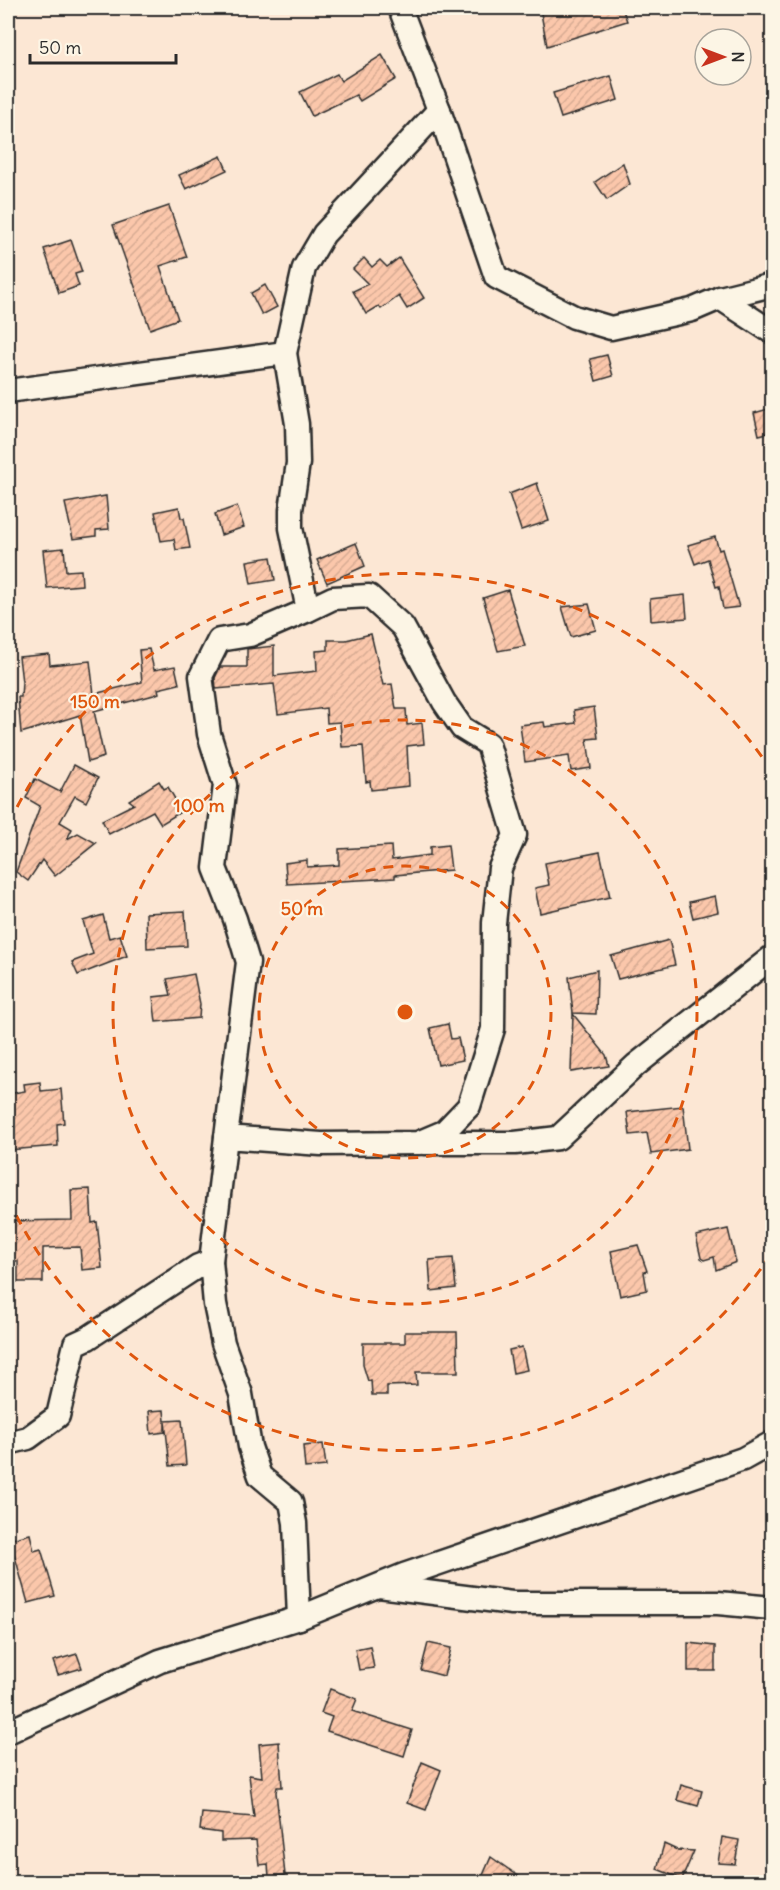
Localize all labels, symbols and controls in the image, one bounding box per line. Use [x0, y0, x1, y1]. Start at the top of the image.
scale bar [30, 27, 176, 65]
north arrow [693, 27, 753, 87]
text: 50 m [39, 36, 81, 59]
text: N [728, 51, 748, 63]
text: 150 m [70, 690, 120, 713]
text: 100 m [174, 794, 225, 817]
text: 50 m [281, 897, 323, 920]
centre of rings [395, 1002, 415, 1022]

